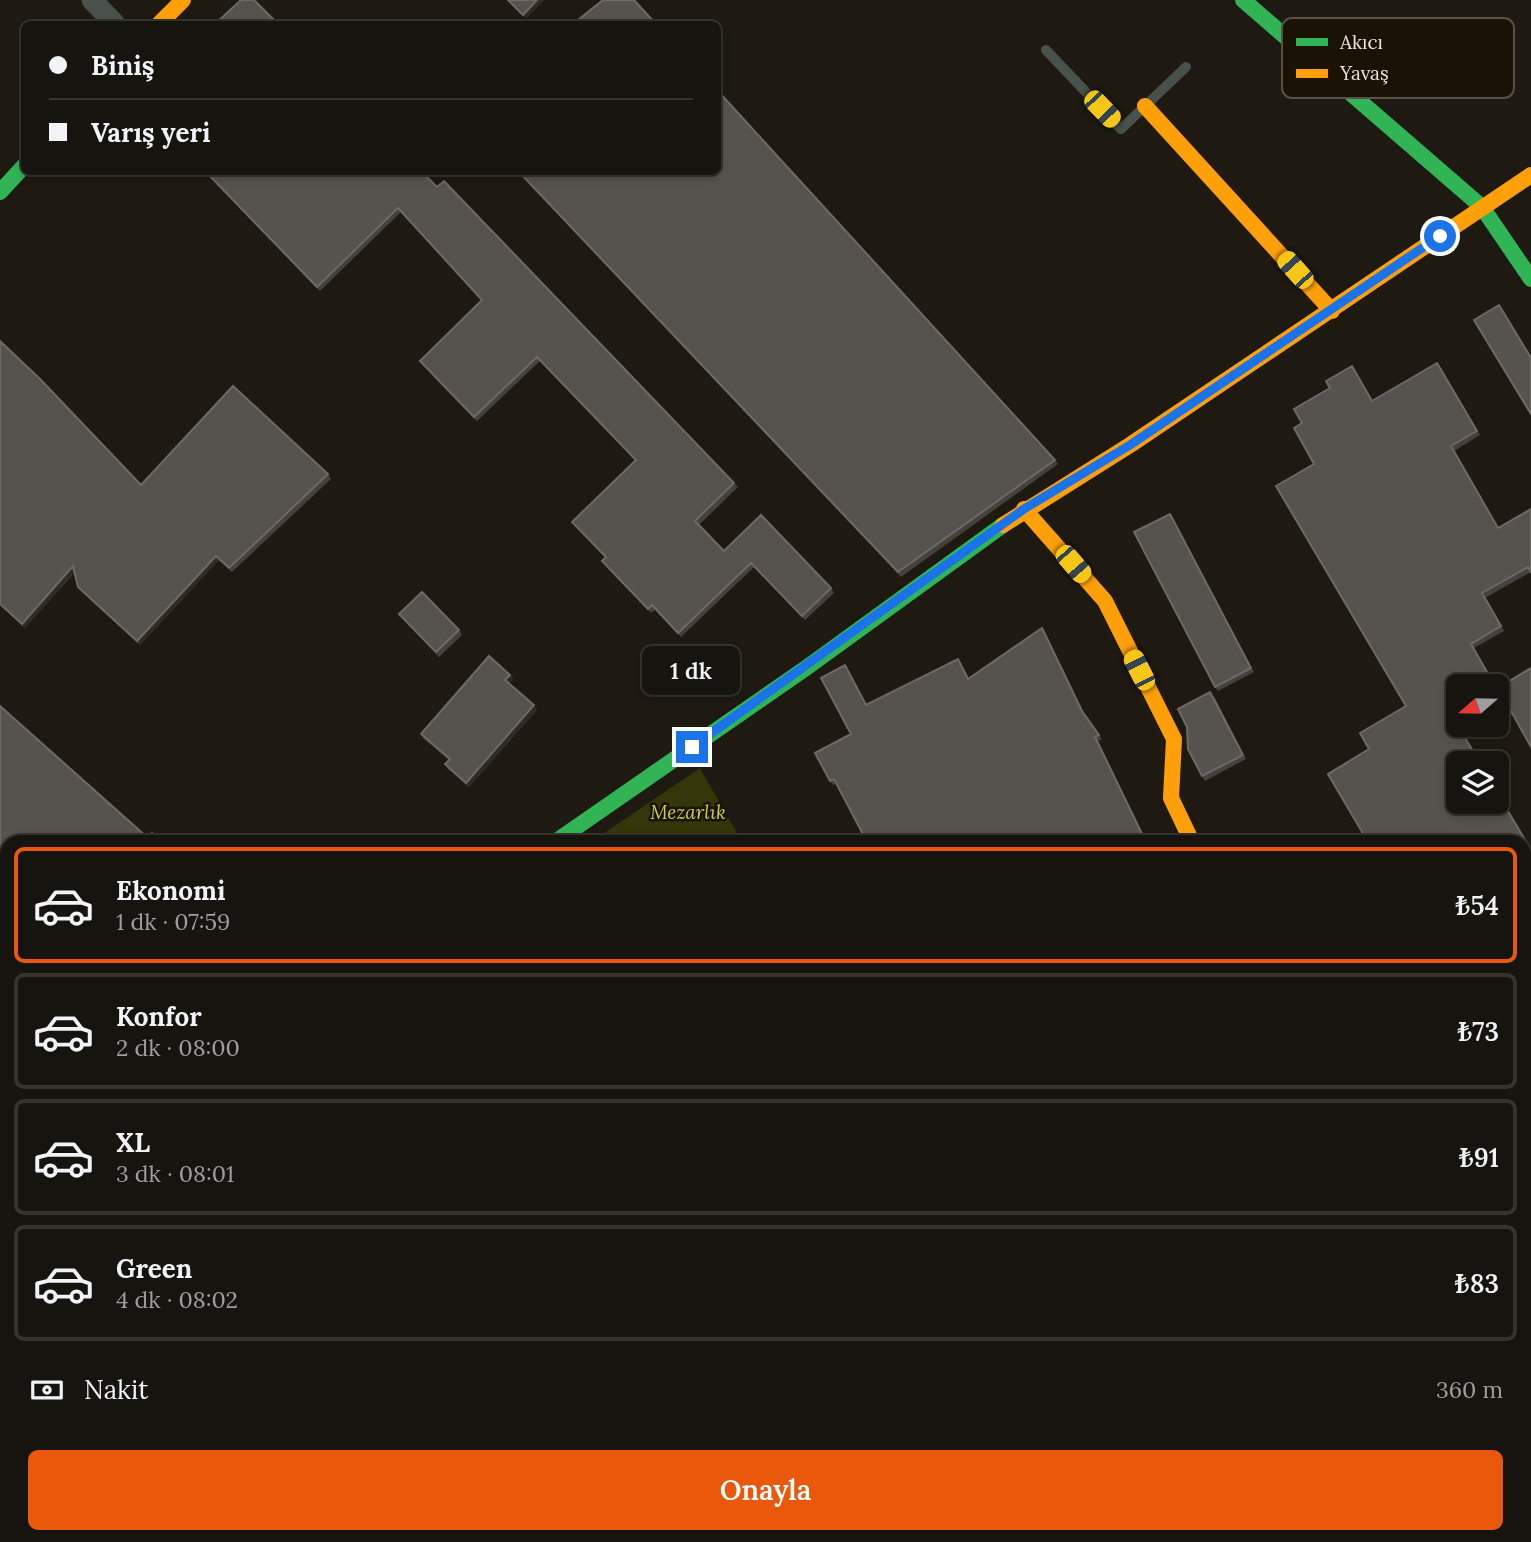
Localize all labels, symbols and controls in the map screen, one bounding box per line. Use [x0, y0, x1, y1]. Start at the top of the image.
legend [1282, 18, 1514, 98]
text: Akıcı [1339, 30, 1383, 54]
text: Biniş [91, 49, 154, 82]
text: Yavaş [1339, 61, 1389, 85]
car [1080, 87, 1125, 131]
text: Varış yeri [91, 116, 210, 149]
route start [1424, 220, 1456, 252]
car [1274, 247, 1317, 293]
car [1052, 541, 1095, 587]
callout: 1 dk [643, 646, 741, 694]
car [1121, 647, 1158, 693]
text: 1 dk [670, 656, 712, 685]
north arrow [1446, 674, 1508, 737]
map controls [1446, 674, 1509, 814]
route end [676, 731, 708, 763]
button: layers [1446, 751, 1509, 814]
park label: Mezarlık [650, 800, 726, 824]
icon: car [32, 874, 95, 937]
text: Ekonomi [116, 874, 225, 907]
text: ₺54 [1456, 889, 1499, 922]
text: 1 dk · 07:59 [116, 907, 230, 936]
icon: car [32, 1000, 95, 1063]
text: Konfor [116, 1000, 202, 1033]
text: ₺73 [1457, 1015, 1499, 1048]
text: 2 dk · 08:00 [116, 1033, 240, 1062]
icon: car [32, 1126, 95, 1189]
text: XL [116, 1126, 150, 1159]
text: ₺91 [1459, 1141, 1499, 1174]
text: 3 dk · 08:01 [116, 1159, 234, 1188]
icon: car [32, 1252, 95, 1315]
text: Green [116, 1252, 192, 1285]
text: ₺83 [1455, 1267, 1499, 1300]
text: 4 dk · 08:02 [116, 1285, 238, 1314]
icon: cash [28, 1371, 66, 1409]
text: Nakit [84, 1373, 148, 1406]
text: 360 m [1436, 1375, 1503, 1404]
button: Onayla [28, 1450, 1503, 1530]

